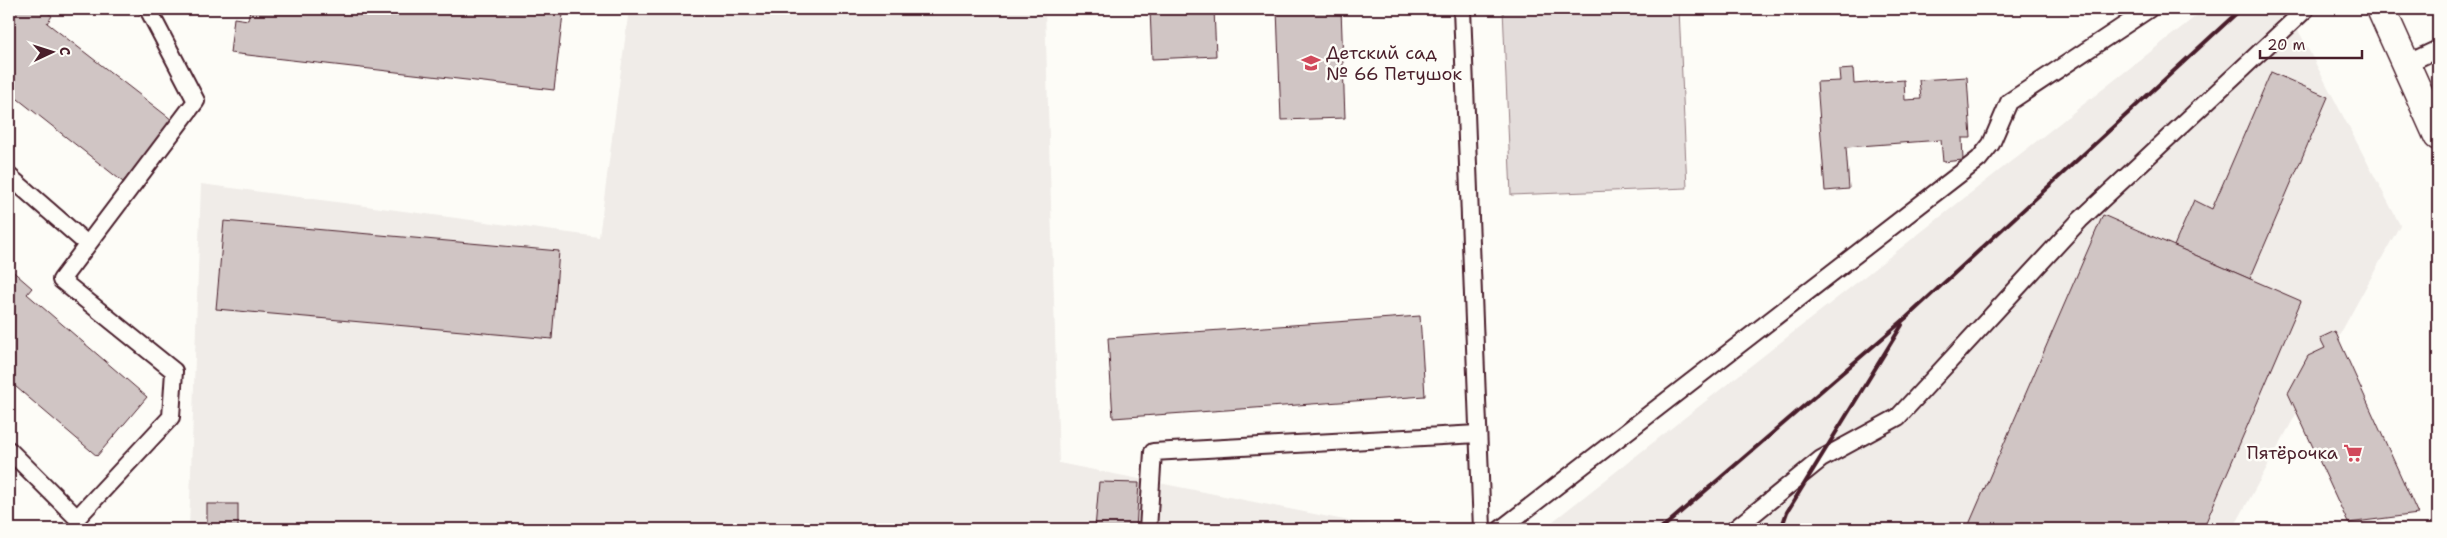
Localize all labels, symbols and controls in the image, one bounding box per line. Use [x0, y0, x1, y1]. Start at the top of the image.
north arrow [28, 28, 78, 78]
scale bar [2260, 28, 2362, 60]
text: 20 m [2267, 35, 2306, 55]
place label: Детский сад № 66 Петушок [1326, 41, 1462, 86]
text: С [56, 46, 74, 56]
school or university icon: Детский сад № 66 Петушок [1300, 52, 1322, 74]
place label: Пятёрочка [2247, 441, 2338, 465]
supermarket icon: Пятёрочка [2342, 442, 2364, 464]

